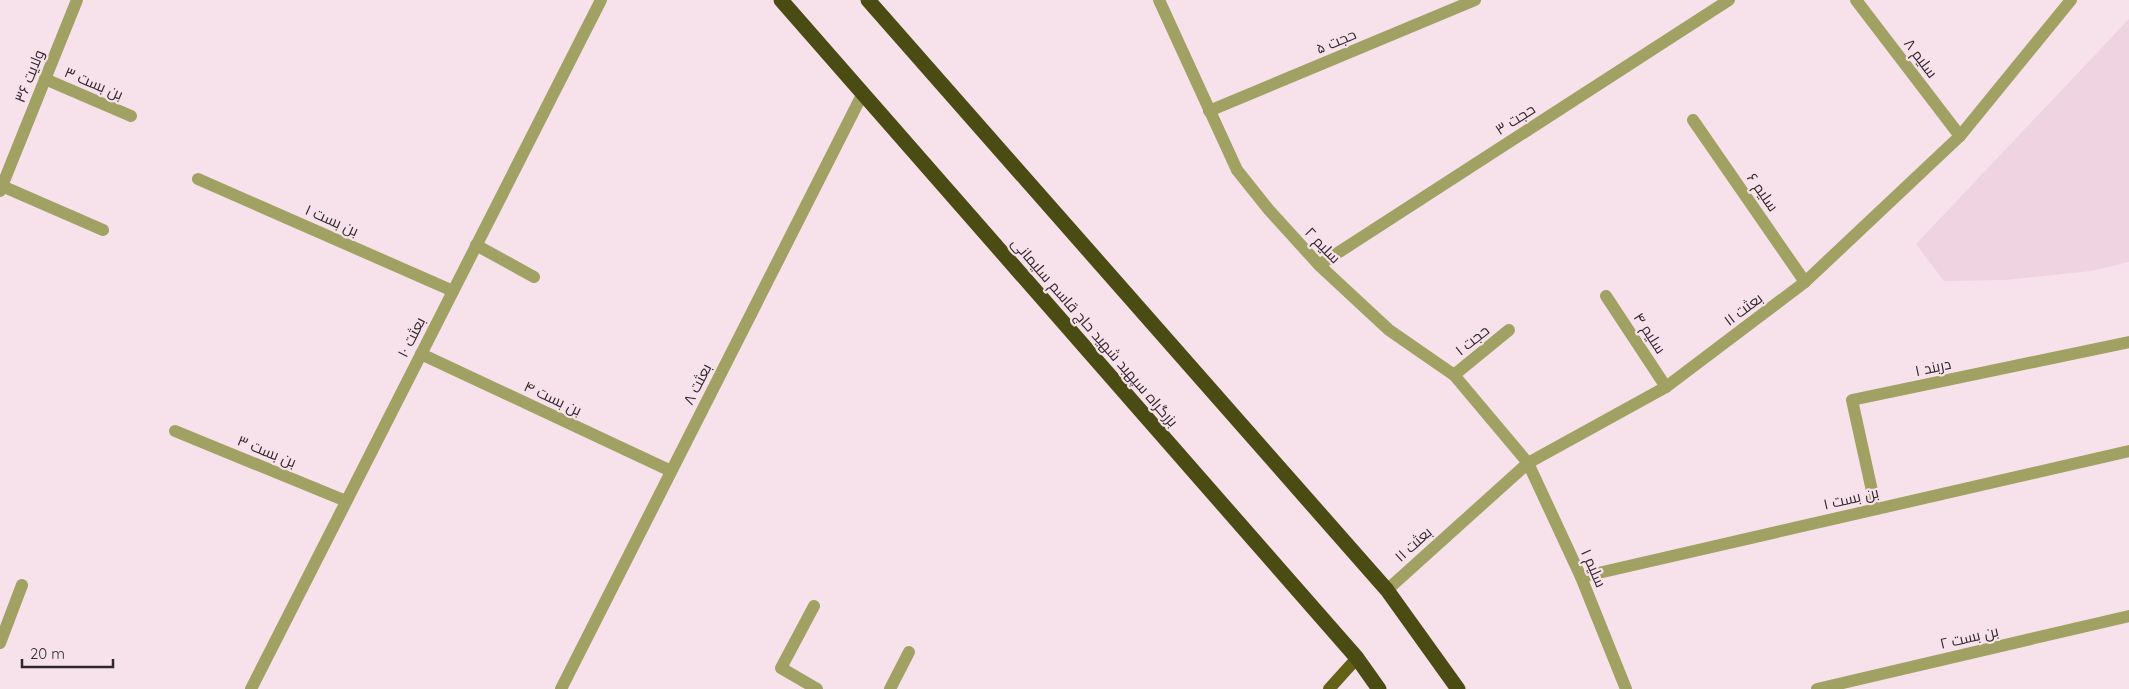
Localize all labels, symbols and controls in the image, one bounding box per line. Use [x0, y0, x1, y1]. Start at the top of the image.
street label: حجت ۵ [1313, 24, 1359, 58]
street label: سلیم ۸ [1899, 34, 1942, 82]
street label: ولایت ۳۶ [10, 47, 48, 105]
street label: بن بست ۳ [61, 62, 126, 105]
street label: حجت ۳ [1491, 99, 1539, 139]
street label: سلیم ۶ [1742, 169, 1783, 215]
street label: بن بست ۱ [302, 200, 362, 241]
street label: سلیم ۲ [1300, 223, 1345, 268]
street label: بزرگراه سپهبد شهید حاج قاسم سلیمانی [1006, 233, 1182, 432]
street label: بعثت ۱۱ [1720, 288, 1766, 330]
street label: سلیم ۴ [1629, 309, 1670, 358]
street label: بعثت ۱۰ [393, 314, 429, 360]
street label: حجت ۱ [1451, 321, 1493, 359]
street label: دربند ۱ [1913, 354, 1953, 380]
street label: بعثت ۸ [679, 360, 715, 408]
street label: بن بست ۴ [521, 376, 585, 421]
street label: بن بست ۳ [234, 431, 299, 472]
street label: بن بست ۱ [1821, 482, 1881, 515]
street label: بعثت ۱۱ [1390, 522, 1436, 566]
street label: سلیم ۱ [1576, 546, 1611, 591]
street label: بن بست ۲ [1938, 621, 2000, 654]
scale bar [22, 636, 114, 668]
text: 20 m [30, 644, 65, 663]

